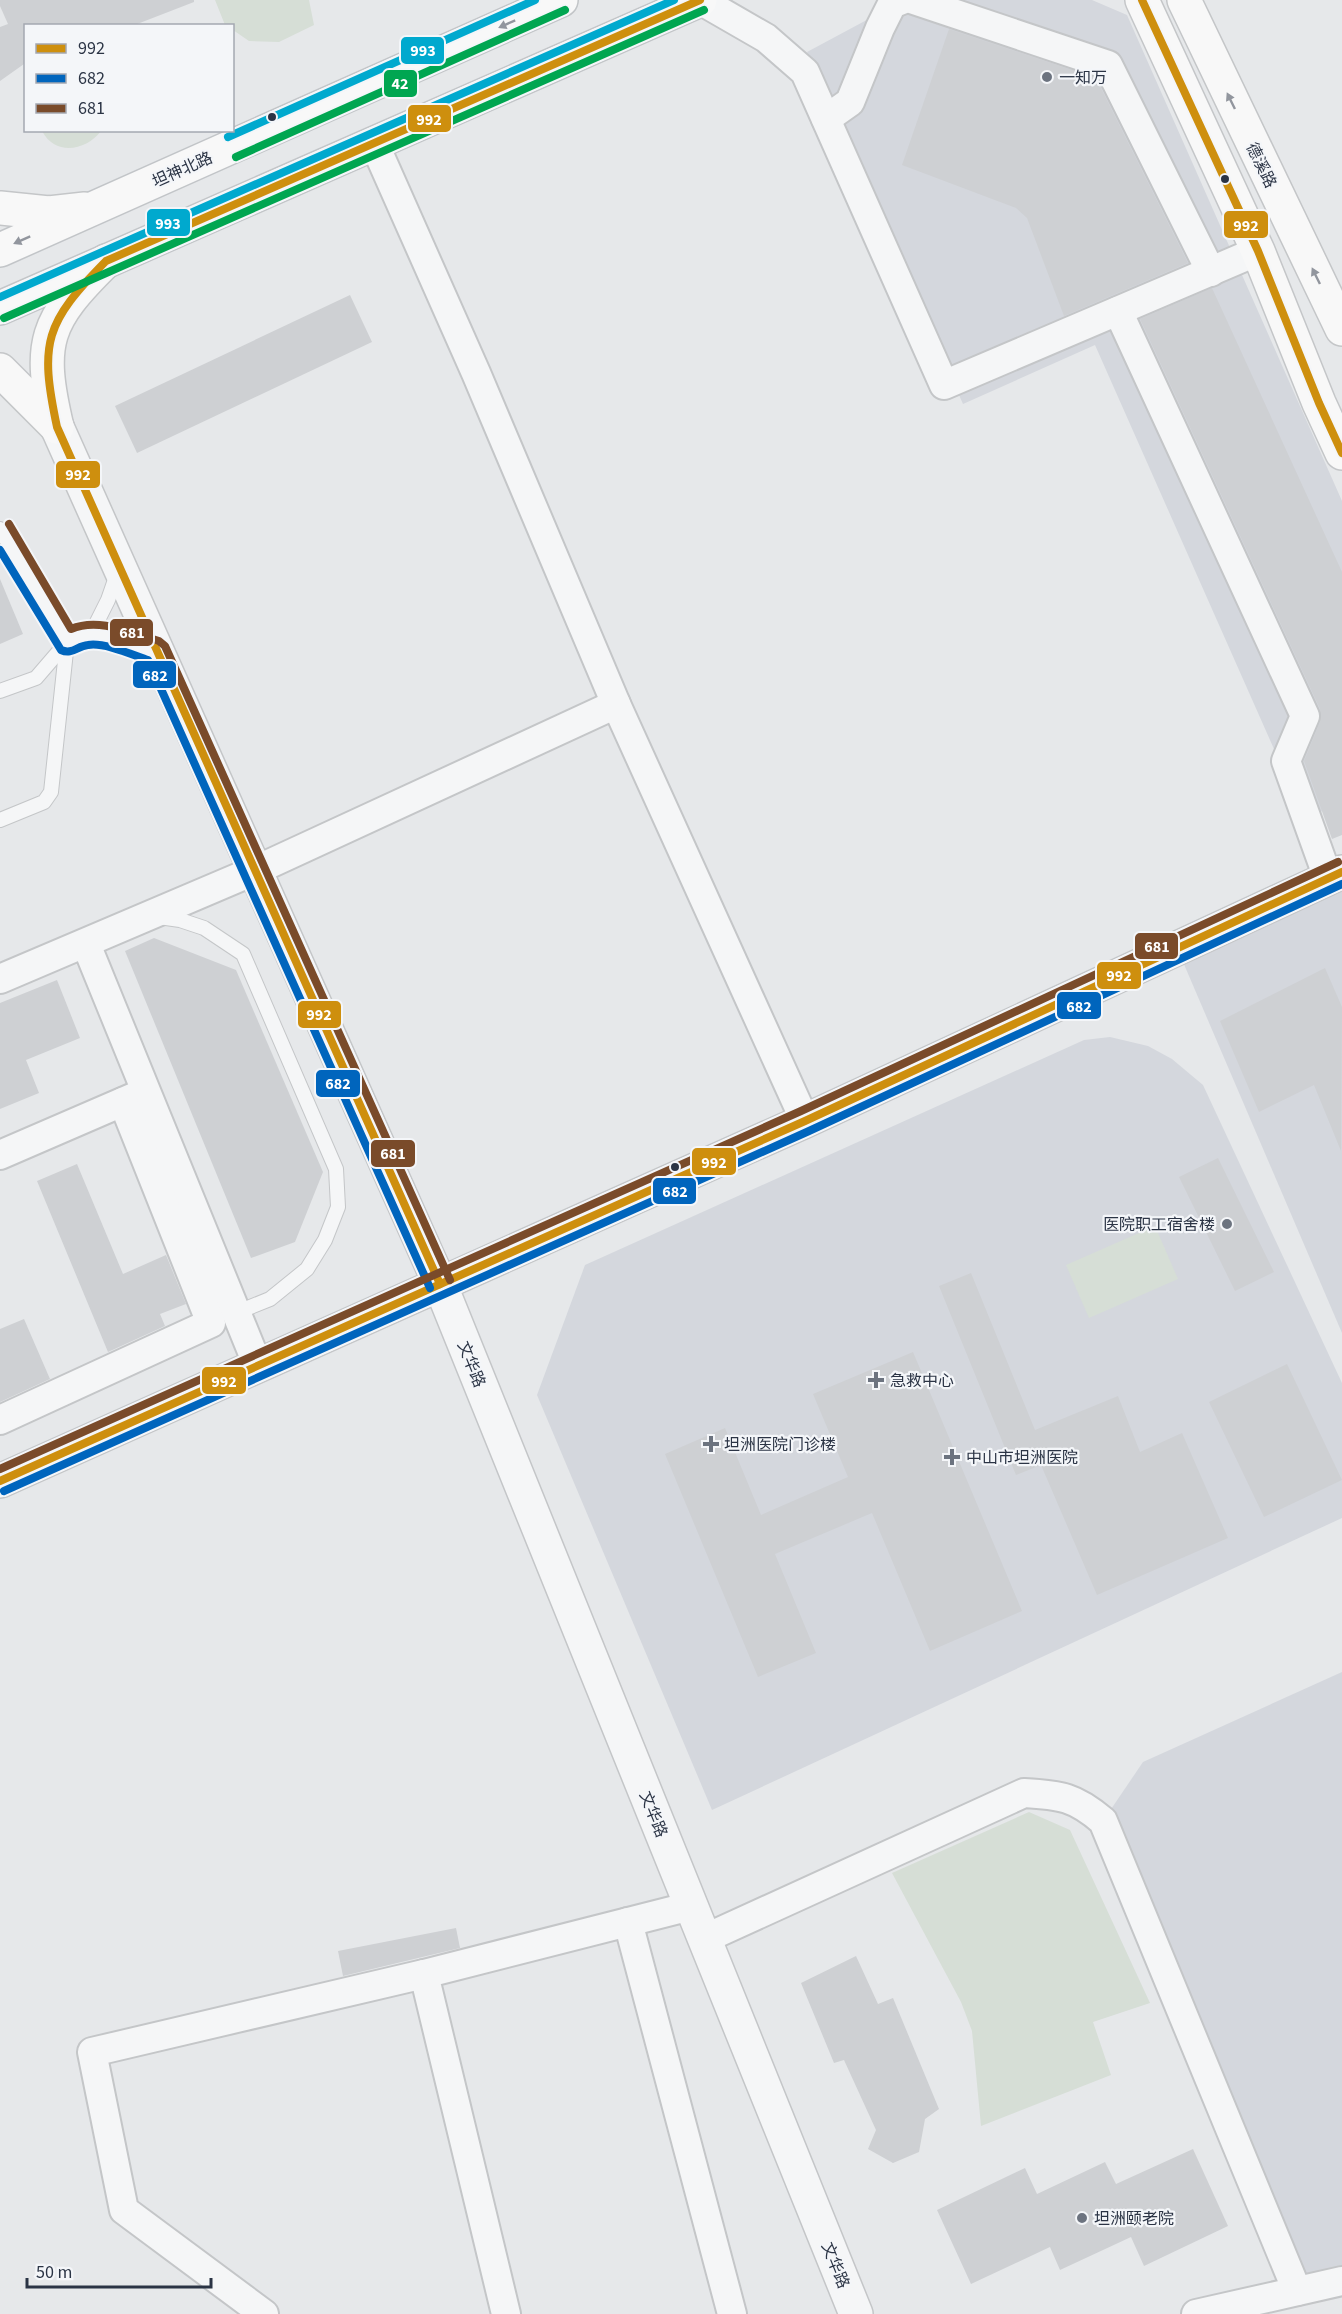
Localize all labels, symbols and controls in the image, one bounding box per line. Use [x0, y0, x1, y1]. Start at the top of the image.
one-way arrow [498, 19, 516, 29]
legend [24, 24, 234, 132]
text: 992 [78, 36, 105, 61]
line badge: 993 [400, 36, 445, 65]
text: 993 [410, 40, 436, 62]
text: 682 [78, 66, 105, 91]
place label: 一知万 [1059, 67, 1107, 89]
line badge: 42 [383, 69, 418, 98]
marker: 一知万 [1040, 70, 1054, 84]
text: 42 [392, 73, 408, 95]
one-way arrow [1227, 92, 1236, 109]
text: 681 [78, 96, 105, 121]
line badge: 992 [407, 104, 452, 133]
text: 992 [416, 109, 442, 131]
unlabelled marker [266, 111, 278, 123]
street label: 德溪路 [1241, 139, 1282, 192]
street label: 坦神北路 [149, 147, 216, 193]
unlabelled marker [1219, 173, 1231, 185]
line badge: 993 [146, 208, 191, 237]
line badge: 992 [1223, 210, 1269, 239]
text: 993 [155, 213, 181, 235]
text: 992 [1233, 215, 1259, 237]
one-way arrow [13, 235, 31, 245]
one-way arrow [1312, 268, 1321, 285]
line badge: 992 [55, 460, 101, 489]
text: 992 [65, 464, 91, 486]
line badge: 681 [109, 618, 154, 647]
text: 681 [119, 622, 145, 644]
line badge: 682 [132, 660, 177, 689]
text: 682 [142, 665, 168, 687]
line badge: 681 [1134, 932, 1179, 960]
text: 681 [1144, 936, 1170, 958]
line badge: 992 [1096, 961, 1142, 990]
text: 992 [1106, 965, 1132, 987]
line badge: 682 [1056, 991, 1102, 1020]
text: 682 [1066, 996, 1092, 1018]
line badge: 992 [297, 1000, 342, 1029]
text: 992 [306, 1004, 332, 1026]
line badge: 682 [315, 1069, 361, 1098]
text: 682 [325, 1073, 351, 1095]
line badge: 681 [370, 1139, 416, 1168]
text: 681 [380, 1143, 406, 1165]
line badge: 992 [691, 1147, 737, 1176]
text: 992 [701, 1152, 727, 1174]
unlabelled marker [669, 1161, 681, 1173]
line badge: 682 [652, 1177, 697, 1205]
text: 682 [662, 1181, 688, 1203]
place label: 医院职工宿舍楼 [1103, 1214, 1215, 1236]
marker: 医院职工宿舍楼 [1220, 1217, 1234, 1231]
street label: 文华路 [452, 1338, 490, 1391]
line badge: 992 [201, 1366, 247, 1395]
place label: 急救中心 [890, 1370, 954, 1392]
text: 992 [211, 1371, 237, 1393]
marker: 急救中心 [867, 1371, 885, 1389]
place label: 坦洲医院门诊楼 [724, 1434, 836, 1456]
marker: 坦洲医院门诊楼 [702, 1435, 720, 1453]
place label: 中山市坦洲医院 [966, 1447, 1078, 1469]
marker: 中山市坦洲医院 [943, 1448, 961, 1466]
street label: 文华路 [634, 1788, 672, 1841]
place label: 坦洲颐老院 [1094, 2208, 1174, 2230]
marker: 坦洲颐老院 [1075, 2211, 1089, 2225]
street label: 文华路 [816, 2239, 854, 2292]
scale bar [27, 2251, 212, 2289]
text: 50 m [36, 2260, 72, 2285]

